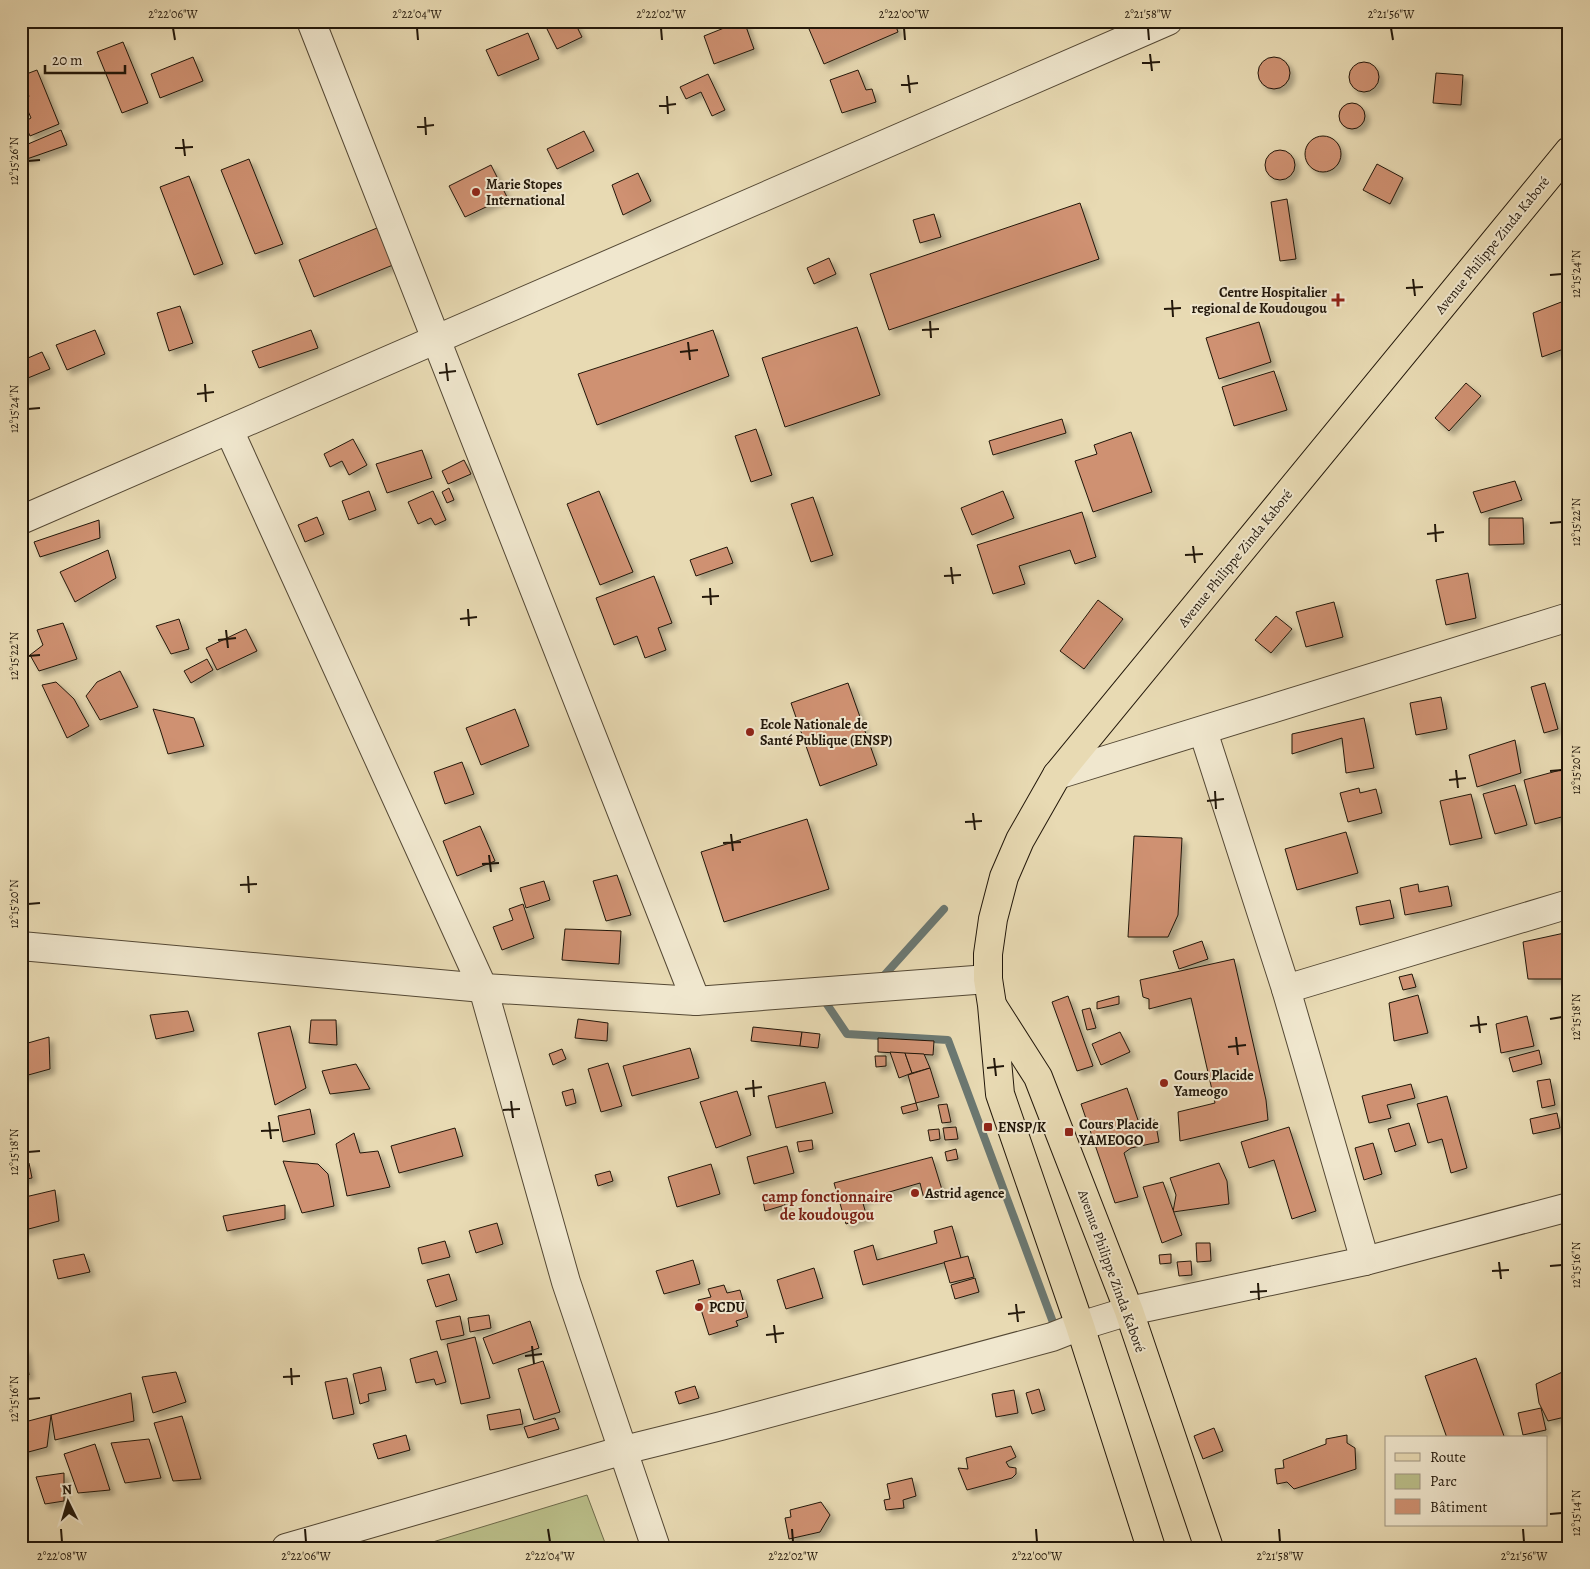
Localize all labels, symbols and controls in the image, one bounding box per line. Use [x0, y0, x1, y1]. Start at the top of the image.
text: 2°22'06"W [148, 6, 199, 22]
text: 2°22'04"W [392, 6, 443, 22]
text: 2°22'02"W [636, 6, 687, 22]
text: 2°22'00"W [879, 6, 930, 22]
text: 2°21'58"W [1125, 6, 1172, 22]
text: 2°21'56"W [1368, 6, 1415, 22]
scale bar [45, 42, 125, 74]
text: 20 m [52, 50, 83, 70]
text: 12°15'26"N [6, 137, 22, 185]
street label: Avenue Philippe Zinda Kaboré [1430, 173, 1554, 319]
place label: Marie Stopes International [486, 175, 565, 210]
marker: Marie Stopes International [470, 186, 482, 198]
text: 12°15'24"N [1568, 250, 1584, 298]
place label: Centre Hospitalier regional de Koudougou [1192, 283, 1327, 318]
marker: Centre Hospitalier regional de Koudougou [1331, 293, 1345, 307]
text: 12°15'24"N [6, 385, 22, 433]
street label: Avenue Philippe Zinda Kaboré [1173, 486, 1297, 632]
text: 12°15'22"N [1568, 497, 1584, 546]
text: 12°15'22"N [6, 631, 22, 680]
place label: Ecole Nationale de Santé Publique (ENSP) [760, 715, 892, 750]
marker: Ecole Nationale de Santé Publique (ENSP) [744, 726, 756, 738]
text: 12°15'20"N [1568, 745, 1584, 795]
text: 12°15'20"N [6, 879, 22, 929]
text: 12°15'18"N [1568, 993, 1584, 1040]
place label: Cours Placide Yameogo [1173, 1066, 1254, 1101]
marker: Cours Placide Yameogo [1158, 1077, 1170, 1089]
place label: Cours Placide YAMEOGO [1078, 1115, 1159, 1150]
place label: ENSP/K [998, 1118, 1047, 1137]
marker: ENSP/K [982, 1121, 994, 1133]
marker: Cours Placide YAMEOGO [1063, 1126, 1075, 1138]
text: 12°15'18"N [6, 1128, 22, 1175]
place label: Astrid agence [924, 1184, 1005, 1203]
district label: camp fonctionnaire de koudougou [761, 1186, 893, 1226]
street label: Avenue Philippe Zinda Kaboré [1073, 1186, 1150, 1355]
marker: Astrid agence [909, 1187, 921, 1199]
text: 12°15'16"N [1568, 1241, 1584, 1288]
place label: PCDU [709, 1298, 745, 1317]
marker: PCDU [693, 1301, 705, 1313]
text: 12°15'16"N [6, 1375, 22, 1422]
legend [1385, 1436, 1548, 1526]
text: Route [1430, 1447, 1466, 1467]
text: Parc [1430, 1471, 1457, 1491]
north arrow [42, 1476, 92, 1526]
text: N [61, 1480, 73, 1499]
text: 12°15'14"N [1568, 1489, 1584, 1536]
text: Bâtiment [1430, 1497, 1488, 1517]
text: 2°22'08"W [37, 1548, 88, 1564]
text: 2°22'06"W [281, 1548, 332, 1564]
text: 2°22'04"W [525, 1548, 576, 1564]
text: 2°22'02"W [768, 1548, 819, 1564]
text: 2°22'00"W [1012, 1548, 1063, 1564]
text: 2°21'58"W [1257, 1548, 1304, 1564]
text: 2°21'56"W [1501, 1548, 1548, 1564]

